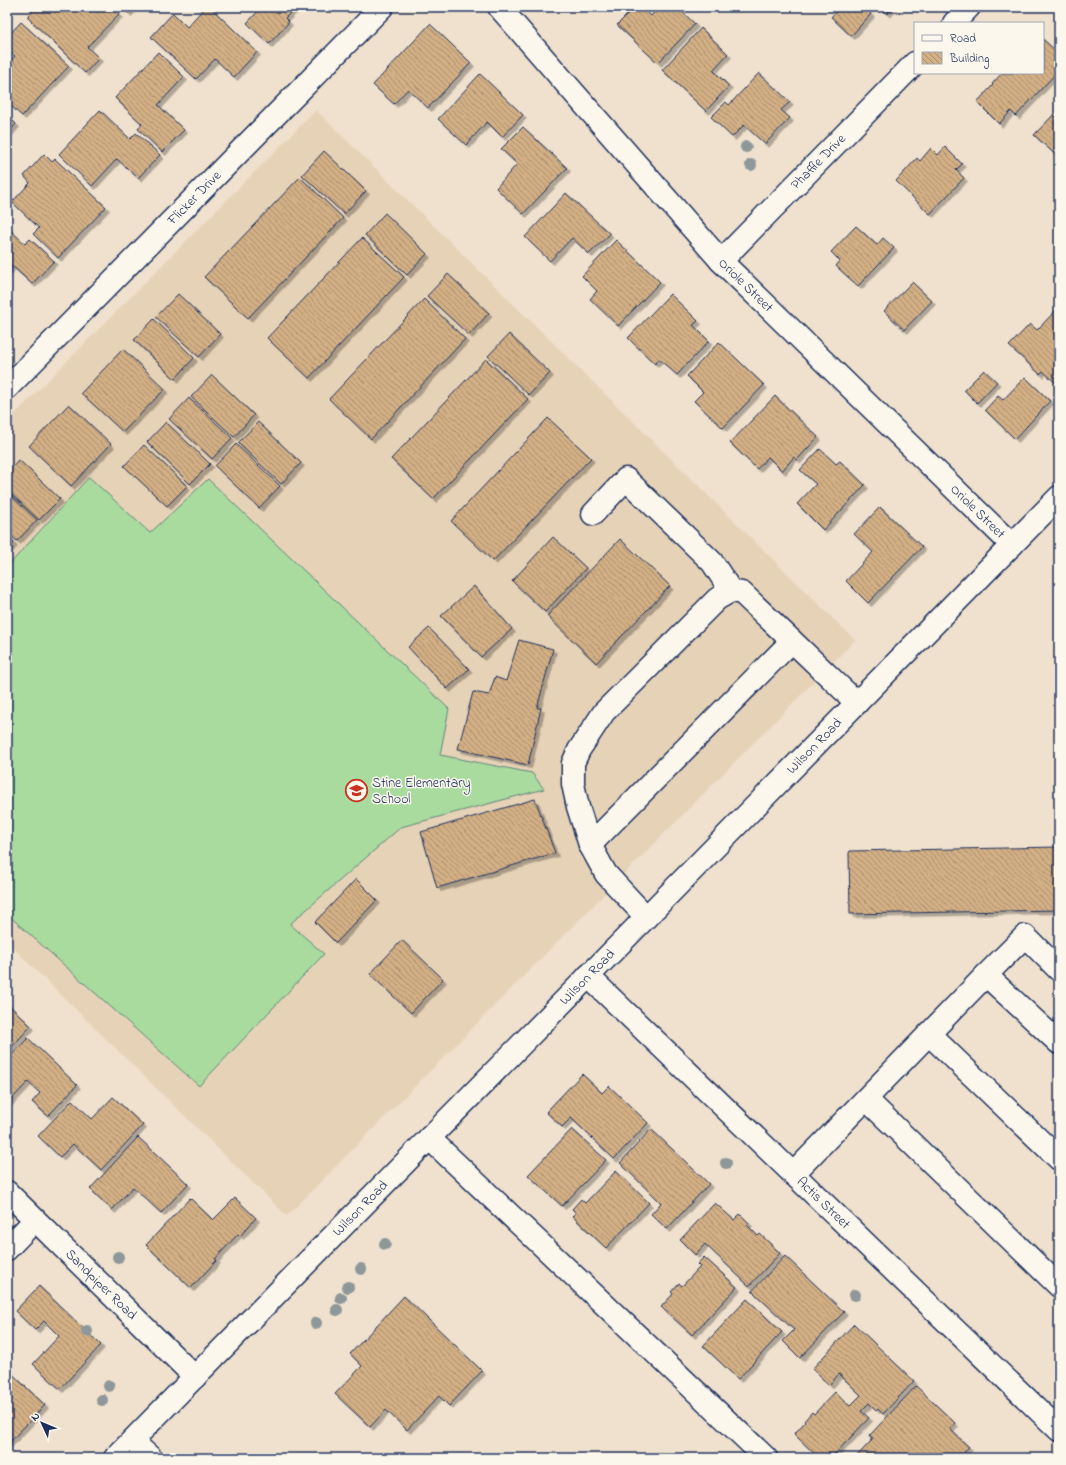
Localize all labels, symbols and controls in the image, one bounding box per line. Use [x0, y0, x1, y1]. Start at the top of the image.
legend [914, 22, 1044, 74]
text: Road [950, 30, 976, 48]
text: Building [949, 50, 989, 69]
street label: Phaffle Drive [786, 128, 851, 194]
street label: Flicker Drive [162, 165, 227, 231]
street label: Oriole Street [713, 253, 779, 318]
street label: Oriole Street [945, 479, 1010, 544]
street label: Wilson Road [782, 713, 847, 779]
place label: Stine Elementary School [372, 773, 471, 810]
school or university icon: Stine Elementary School [343, 778, 369, 804]
street label: Wilson Road [555, 944, 620, 1010]
street label: Actis Street [792, 1172, 855, 1234]
street label: Wilson Road [328, 1175, 393, 1241]
street label: Sandpiper Road [60, 1244, 142, 1325]
north arrow [22, 1403, 62, 1443]
text: N [27, 1409, 44, 1425]

